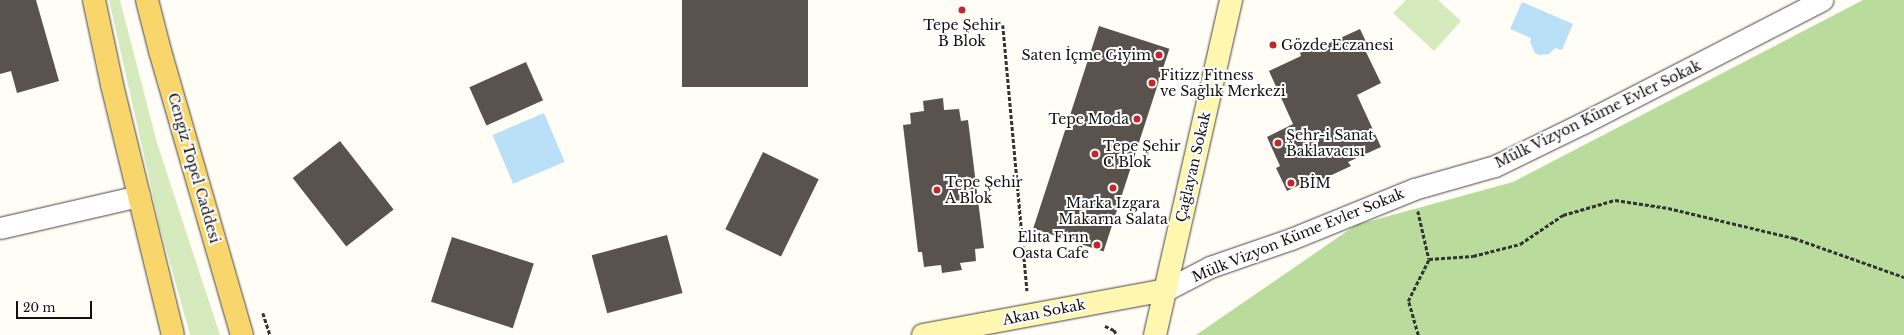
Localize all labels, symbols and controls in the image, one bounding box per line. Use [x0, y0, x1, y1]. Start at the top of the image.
marker: Tepe Şehir B Blok [957, 5, 967, 15]
place label: Tepe Şehir B Blok [923, 17, 1001, 50]
place label: Gözde Eczanesi [1281, 37, 1394, 53]
marker: Gözde Eczanesi [1268, 40, 1278, 50]
place label: Saten İçme Giyim [1022, 47, 1151, 63]
marker: Saten İçme Giyim [1154, 50, 1164, 60]
street label: Mülk Vizyon Küme Evler Sokak [1492, 56, 1704, 172]
place label: Fitizz Fitness ve Sağlık Merkezi [1160, 67, 1286, 100]
marker: Fitizz Fitness ve Sağlık Merkezi [1147, 78, 1157, 88]
street label: Cengiz Topel Caddesi [164, 91, 224, 245]
street label: Çağlayan Sokak [1172, 110, 1214, 224]
place label: Tepe Moda [1048, 111, 1129, 127]
marker: Tepe Moda [1132, 114, 1142, 124]
place label: Şehr-i Sanat Baklavacısı [1286, 127, 1374, 160]
place label: Tepe Şehir C Blok [1103, 138, 1180, 170]
marker: Şehr-i Sanat Baklavacısı [1273, 138, 1283, 148]
marker: Tepe Şehir C Blok [1090, 149, 1100, 159]
place label: Tepe Şehir A Blok [945, 174, 1022, 206]
place label: BİM [1299, 175, 1331, 191]
marker: BİM [1286, 178, 1296, 188]
marker: Marka Izgara Makarna Salata [1108, 183, 1118, 193]
street label: Mülk Vizyon Küme Evler Sokak [1189, 184, 1407, 286]
marker: Tepe Şehir A Blok [932, 185, 942, 195]
place label: Marka Izgara Makarna Salata [1058, 195, 1168, 228]
place label: Elita Fırın Oasta Cafe [1012, 229, 1089, 262]
marker: Elita Fırın Oasta Cafe [1092, 240, 1102, 250]
scale bar [18, 293, 94, 319]
street label: Akan Sokak [1001, 296, 1087, 328]
text: 20 m [23, 300, 55, 315]

